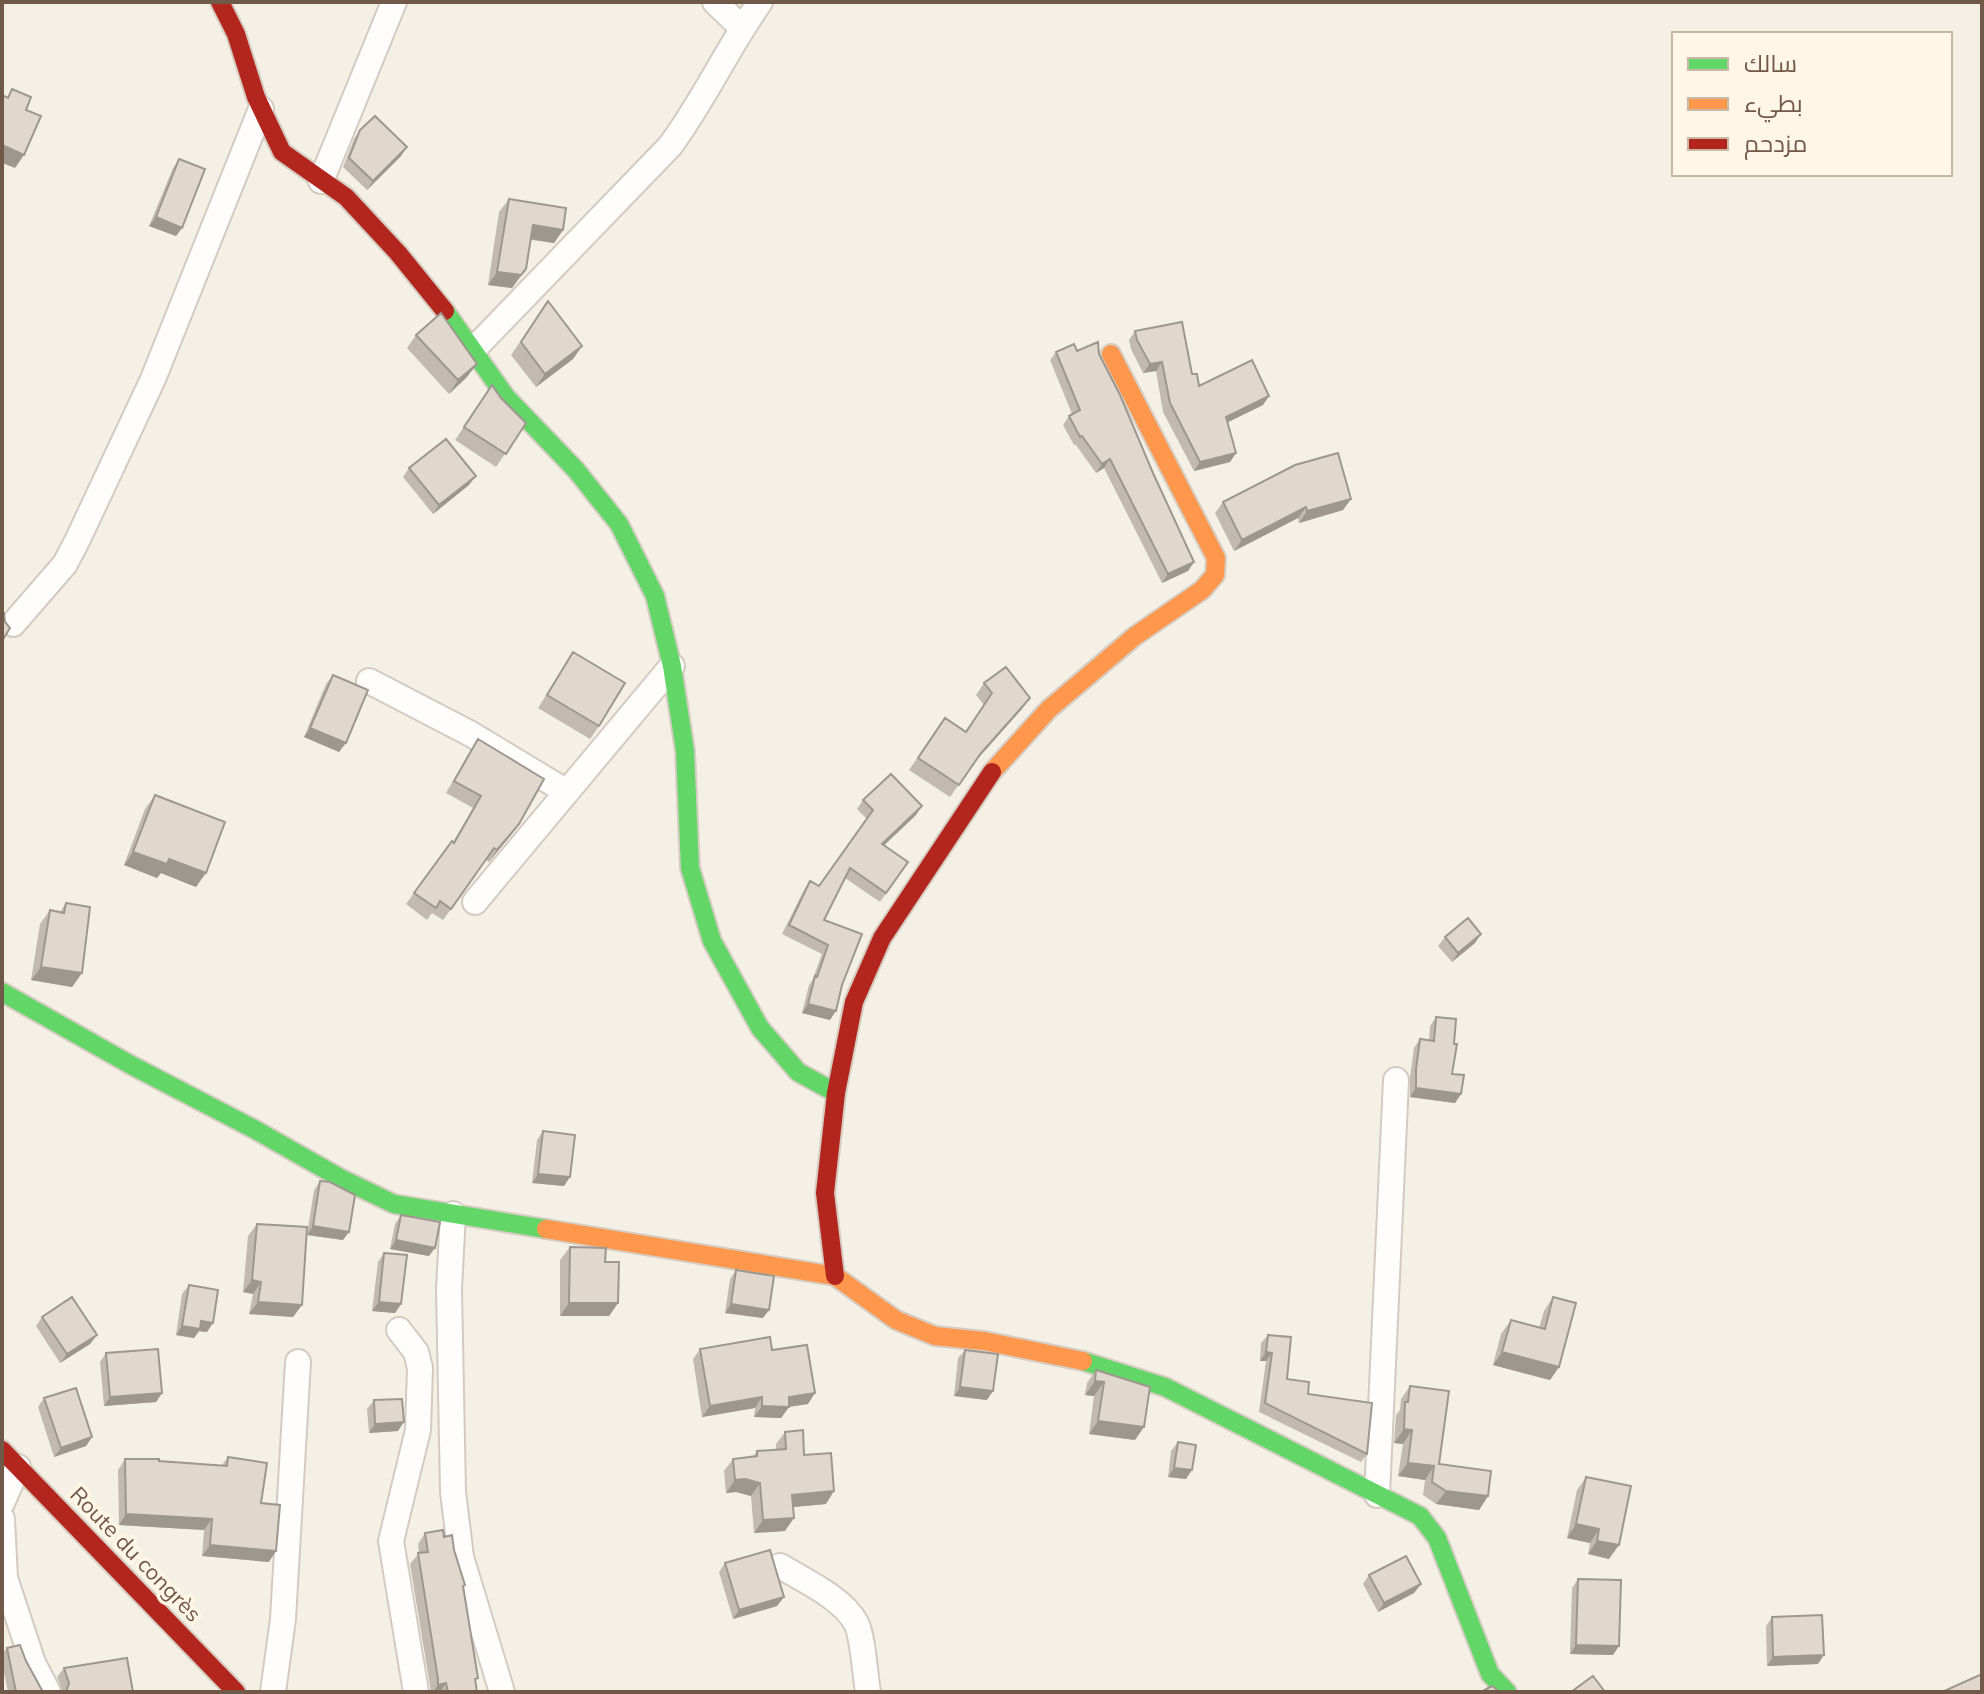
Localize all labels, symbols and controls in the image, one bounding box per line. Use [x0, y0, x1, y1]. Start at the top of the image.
legend [1672, 32, 1952, 176]
text: سالك [1744, 48, 1797, 78]
text: بطيء [1744, 88, 1803, 123]
text: مزدحم [1744, 128, 1807, 160]
street label: Route du congrès [64, 1481, 208, 1627]

